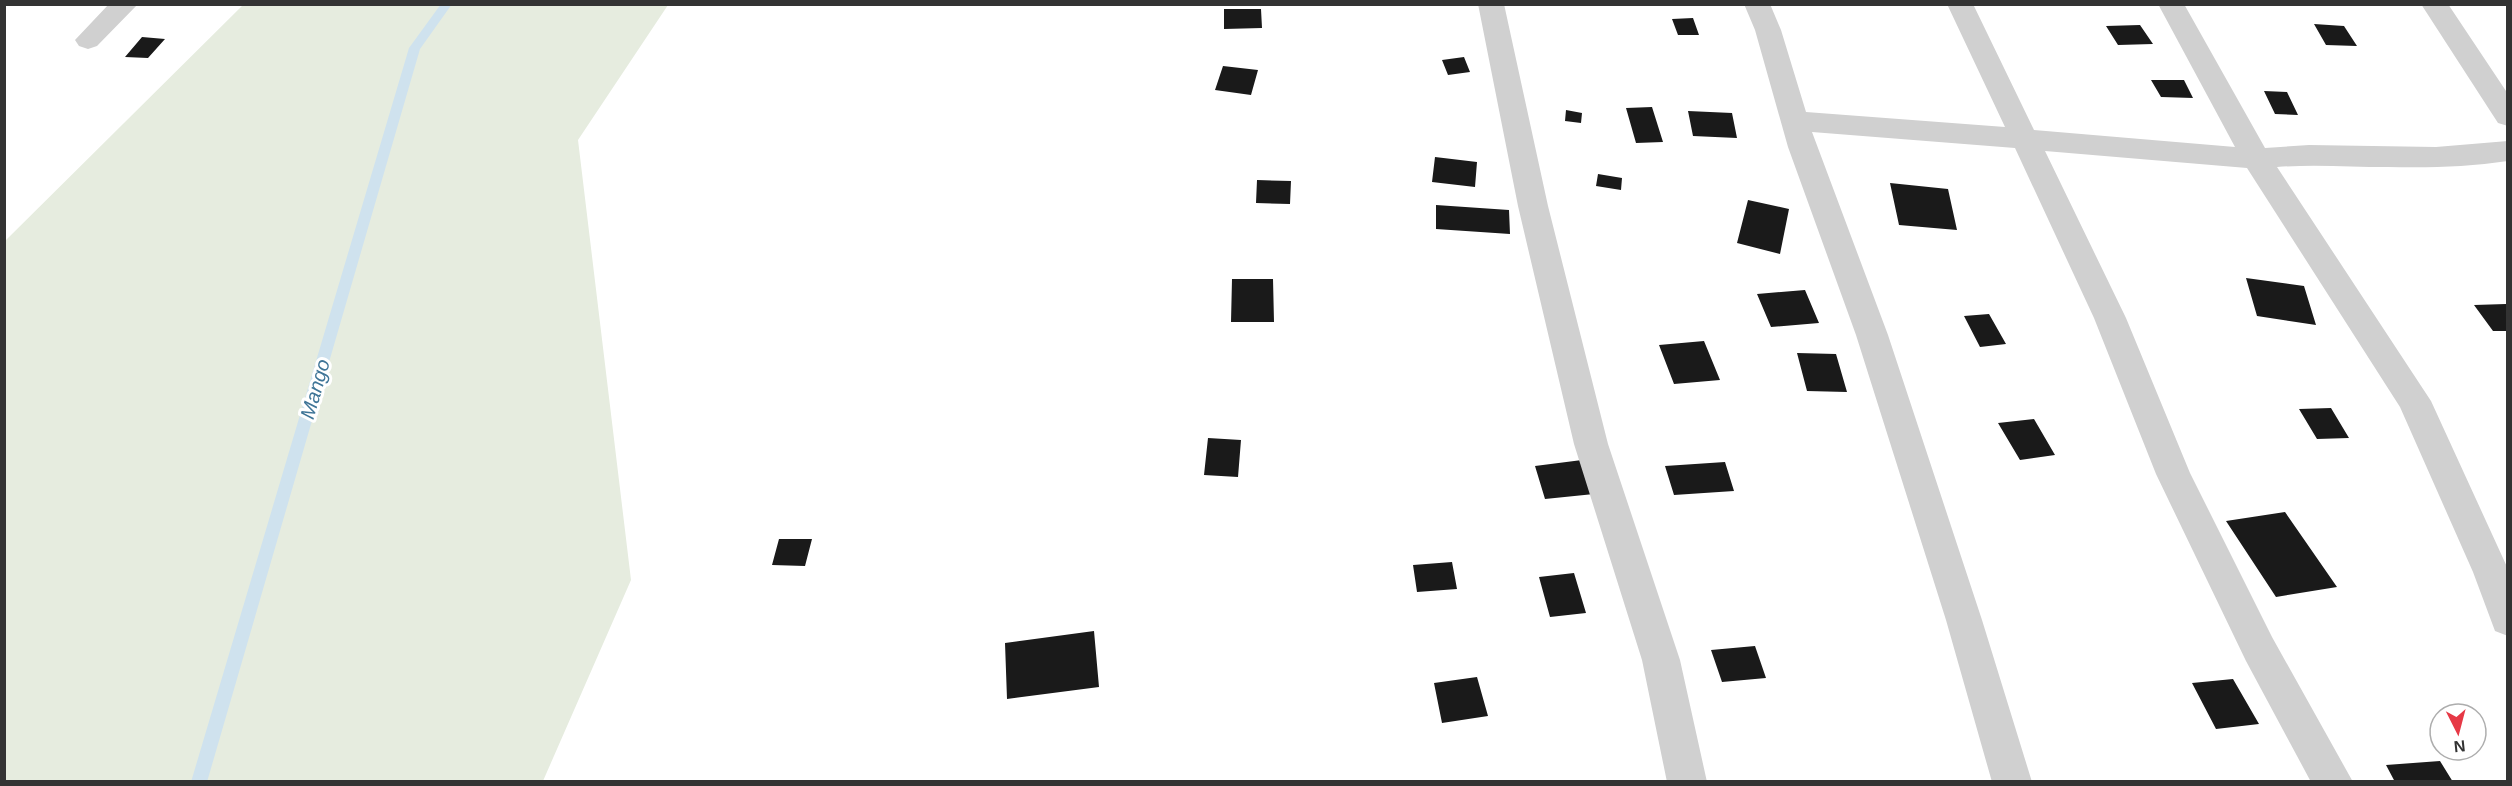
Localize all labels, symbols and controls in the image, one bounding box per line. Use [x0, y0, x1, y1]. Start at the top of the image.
water label: Mango [296, 357, 334, 421]
north arrow [2428, 702, 2488, 762]
text: N [2453, 737, 2466, 755]

